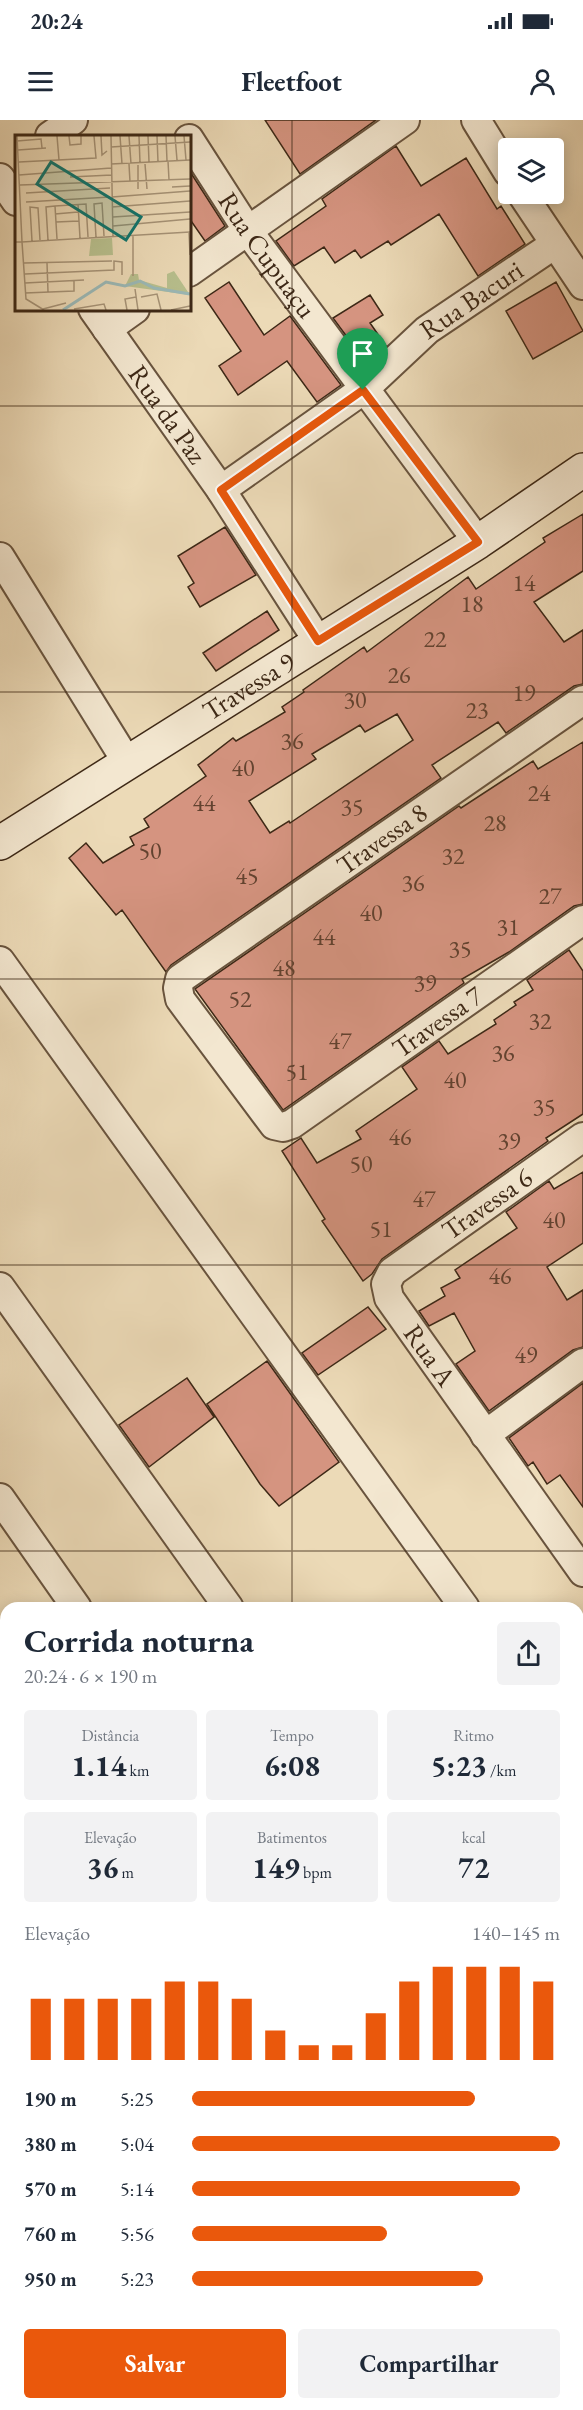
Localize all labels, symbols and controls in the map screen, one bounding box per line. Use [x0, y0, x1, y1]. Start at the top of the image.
text: 20:24 [30, 7, 83, 36]
text: Fleetfoot [241, 64, 342, 99]
icon: menu [24, 65, 57, 98]
icon: person [526, 65, 559, 98]
inset map [15, 135, 190, 310]
map controls [498, 138, 564, 204]
button: layers [498, 138, 564, 204]
street label: Rua Cupuaçu [210, 185, 325, 325]
street label: Rua Bacuri [413, 252, 530, 347]
pin [337, 328, 388, 390]
icon: arrive [346, 337, 379, 370]
street label: Rua da Paz [121, 358, 215, 471]
house number: 14 [512, 567, 536, 598]
house number: 18 [460, 588, 484, 619]
house number: 22 [423, 623, 447, 654]
street label: Travessa 9 [196, 644, 301, 728]
house number: 26 [387, 659, 411, 690]
house number: 19 [512, 677, 536, 708]
house number: 30 [343, 684, 367, 715]
house number: 23 [465, 694, 489, 725]
house number: 36 [280, 725, 304, 756]
house number: 40 [231, 752, 255, 783]
house number: 24 [527, 777, 551, 808]
house number: 44 [192, 787, 216, 818]
house number: 35 [340, 791, 364, 822]
street label: Travessa 8 [330, 795, 434, 882]
house number: 28 [483, 807, 507, 838]
house number: 50 [138, 835, 162, 866]
house number: 32 [441, 840, 465, 871]
house number: 45 [235, 860, 259, 891]
house number: 36 [401, 867, 425, 898]
house number: 27 [538, 880, 562, 911]
house number: 40 [359, 897, 383, 928]
house number: 31 [496, 911, 520, 942]
house number: 44 [312, 921, 336, 952]
house number: 35 [448, 933, 472, 964]
house number: 48 [272, 952, 296, 983]
house number: 39 [413, 967, 437, 998]
street label: Travessa 7 [385, 977, 490, 1066]
house number: 52 [228, 983, 252, 1014]
house number: 32 [528, 1005, 552, 1036]
house number: 47 [328, 1025, 352, 1056]
house number: 36 [491, 1037, 515, 1068]
house number: 51 [285, 1056, 309, 1087]
house number: 40 [443, 1064, 467, 1095]
house number: 35 [532, 1091, 556, 1122]
house number: 46 [388, 1121, 412, 1152]
house number: 39 [497, 1125, 521, 1156]
house number: 50 [349, 1148, 373, 1179]
street label: Travessa 6 [435, 1160, 539, 1247]
house number: 47 [412, 1183, 436, 1214]
house number: 40 [542, 1204, 566, 1235]
house number: 51 [369, 1213, 393, 1244]
house number: 46 [488, 1260, 512, 1291]
street label: Rua A [396, 1317, 464, 1393]
house number: 49 [514, 1339, 538, 1370]
text: Corrida noturna [24, 1619, 254, 1662]
button: share [497, 1622, 560, 1685]
text: 20:24 · 6 × 190 m [24, 1663, 157, 1689]
text: Distância [81, 1725, 139, 1746]
text: Tempo [270, 1725, 314, 1746]
text: Ritmo [453, 1725, 494, 1746]
text: 1.14 [71, 1746, 126, 1785]
text: 6:08 [264, 1746, 320, 1785]
text: 5:23 [431, 1746, 487, 1785]
text: km [126, 1760, 149, 1781]
text: /km [487, 1760, 516, 1781]
text: Elevação [84, 1827, 137, 1848]
text: Batimentos [257, 1827, 327, 1848]
text: kcal [462, 1827, 486, 1848]
text: 36 [87, 1848, 118, 1887]
text: 149 [252, 1848, 300, 1887]
text: 72 [458, 1848, 490, 1887]
text: m [118, 1862, 134, 1883]
text: bpm [300, 1862, 332, 1883]
text: Elevação [24, 1920, 90, 1946]
text: 140–145 m [472, 1920, 560, 1946]
text: 190 m [24, 2086, 77, 2112]
text: 5:25 [120, 2086, 154, 2112]
text: 380 m [24, 2131, 77, 2157]
text: 5:04 [120, 2131, 154, 2157]
text: 570 m [24, 2176, 77, 2202]
text: 5:14 [120, 2176, 154, 2202]
text: 760 m [24, 2221, 77, 2247]
text: 5:56 [120, 2221, 154, 2247]
text: 950 m [24, 2266, 77, 2292]
text: 5:23 [120, 2266, 154, 2292]
button: Salvar [24, 2329, 286, 2398]
button: Compartilhar [298, 2329, 560, 2398]

